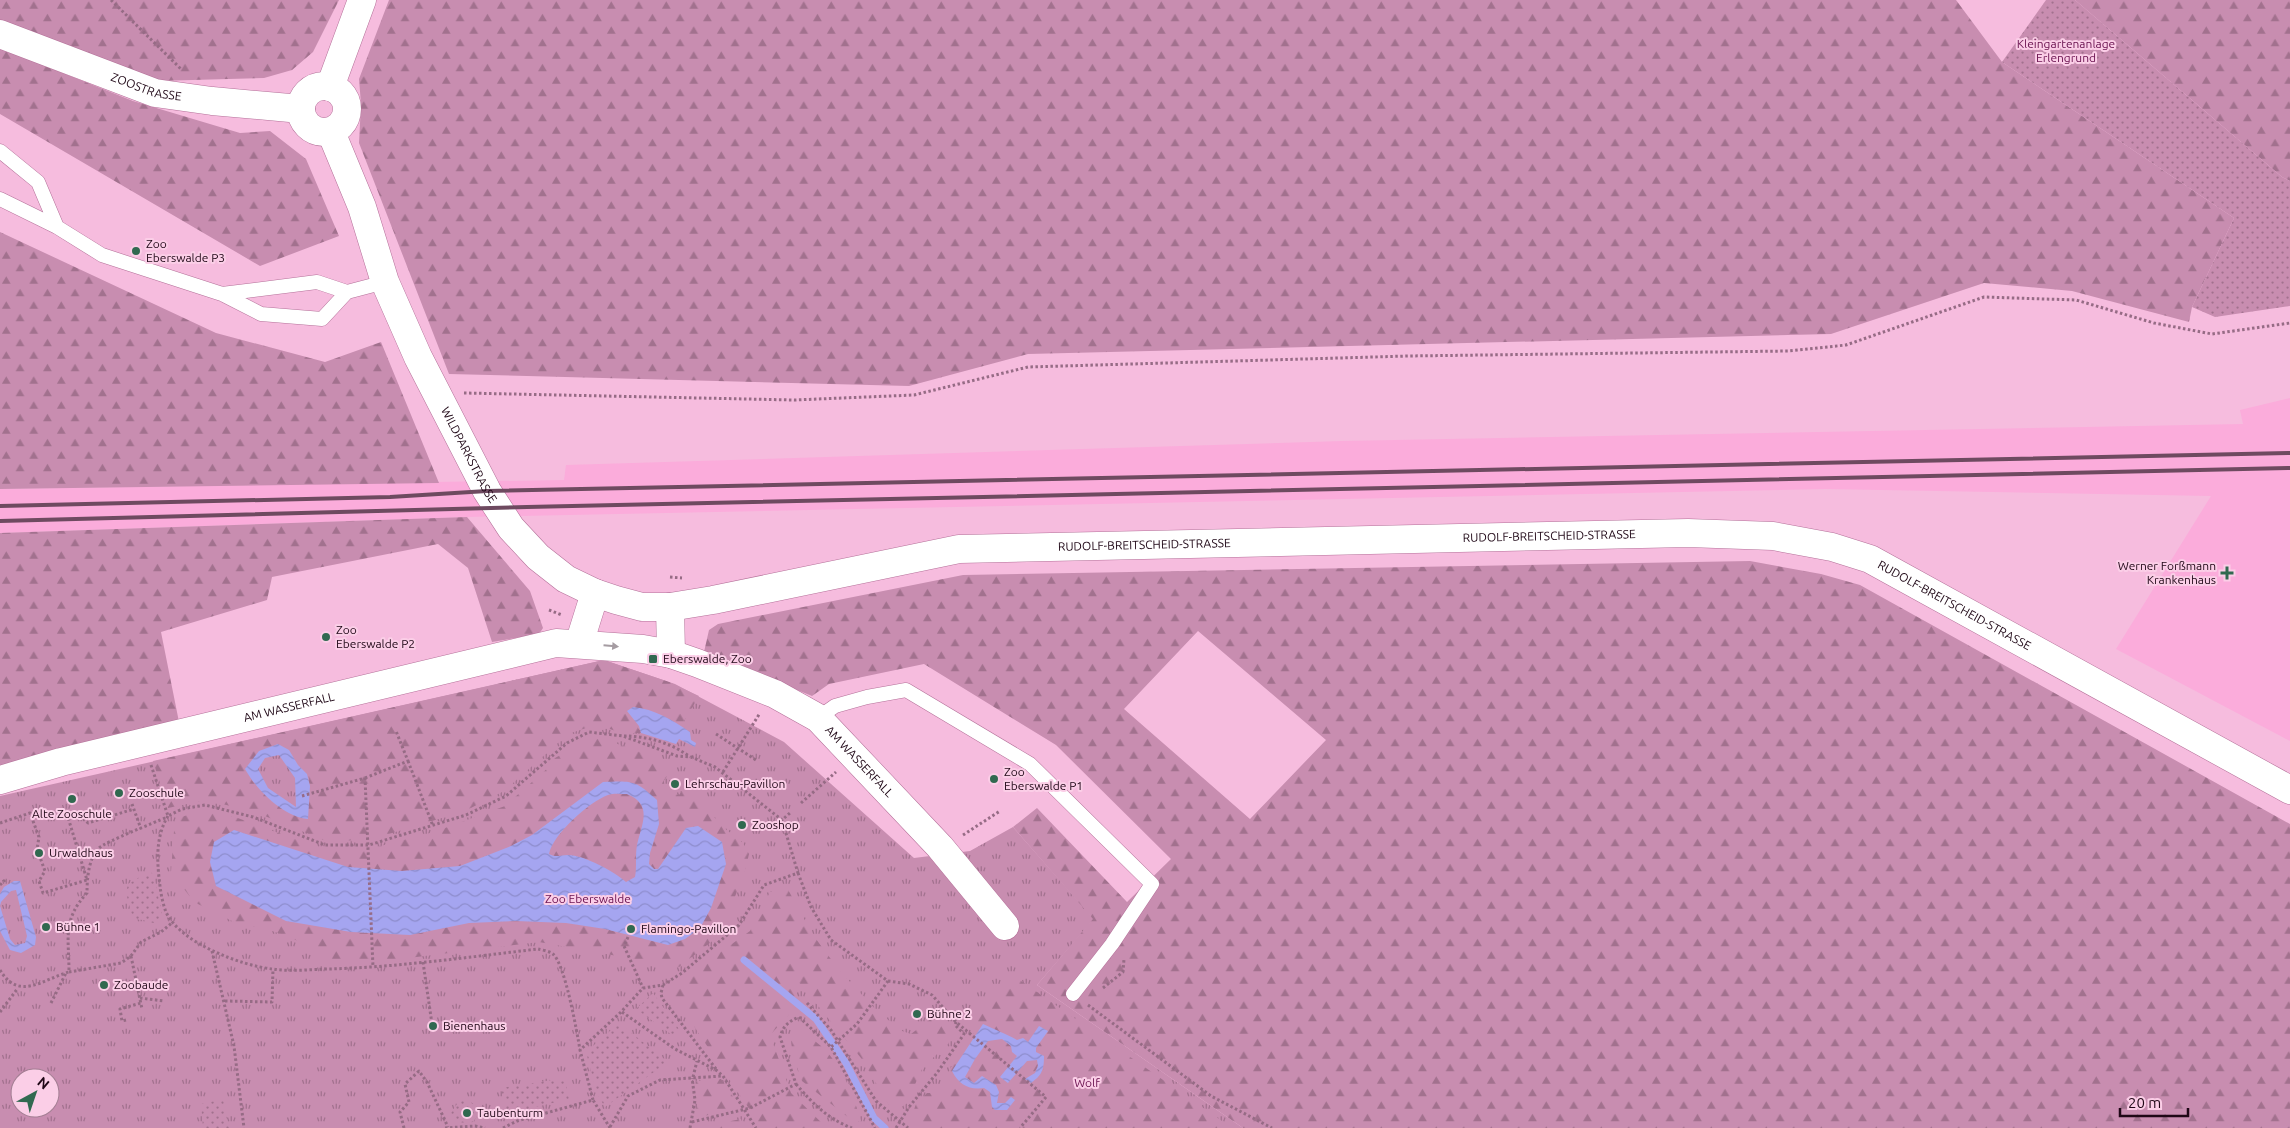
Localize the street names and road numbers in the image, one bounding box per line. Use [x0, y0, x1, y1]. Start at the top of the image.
street label: ZOOSTRASSE [109, 70, 183, 103]
street label: WILDPARKSTRASSE [439, 405, 500, 505]
street label: RUDOLF-BREITSCHEID-STRASSE [1463, 527, 1636, 544]
street label: RUDOLF-BREITSCHEID-STRASSE [1058, 536, 1231, 553]
street label: RUDOLF-BREITSCHEID-STRASSE [1876, 558, 2034, 652]
street label: AM WASSERFALL [242, 690, 335, 724]
street label: AM WASSERFALL [823, 723, 896, 799]

